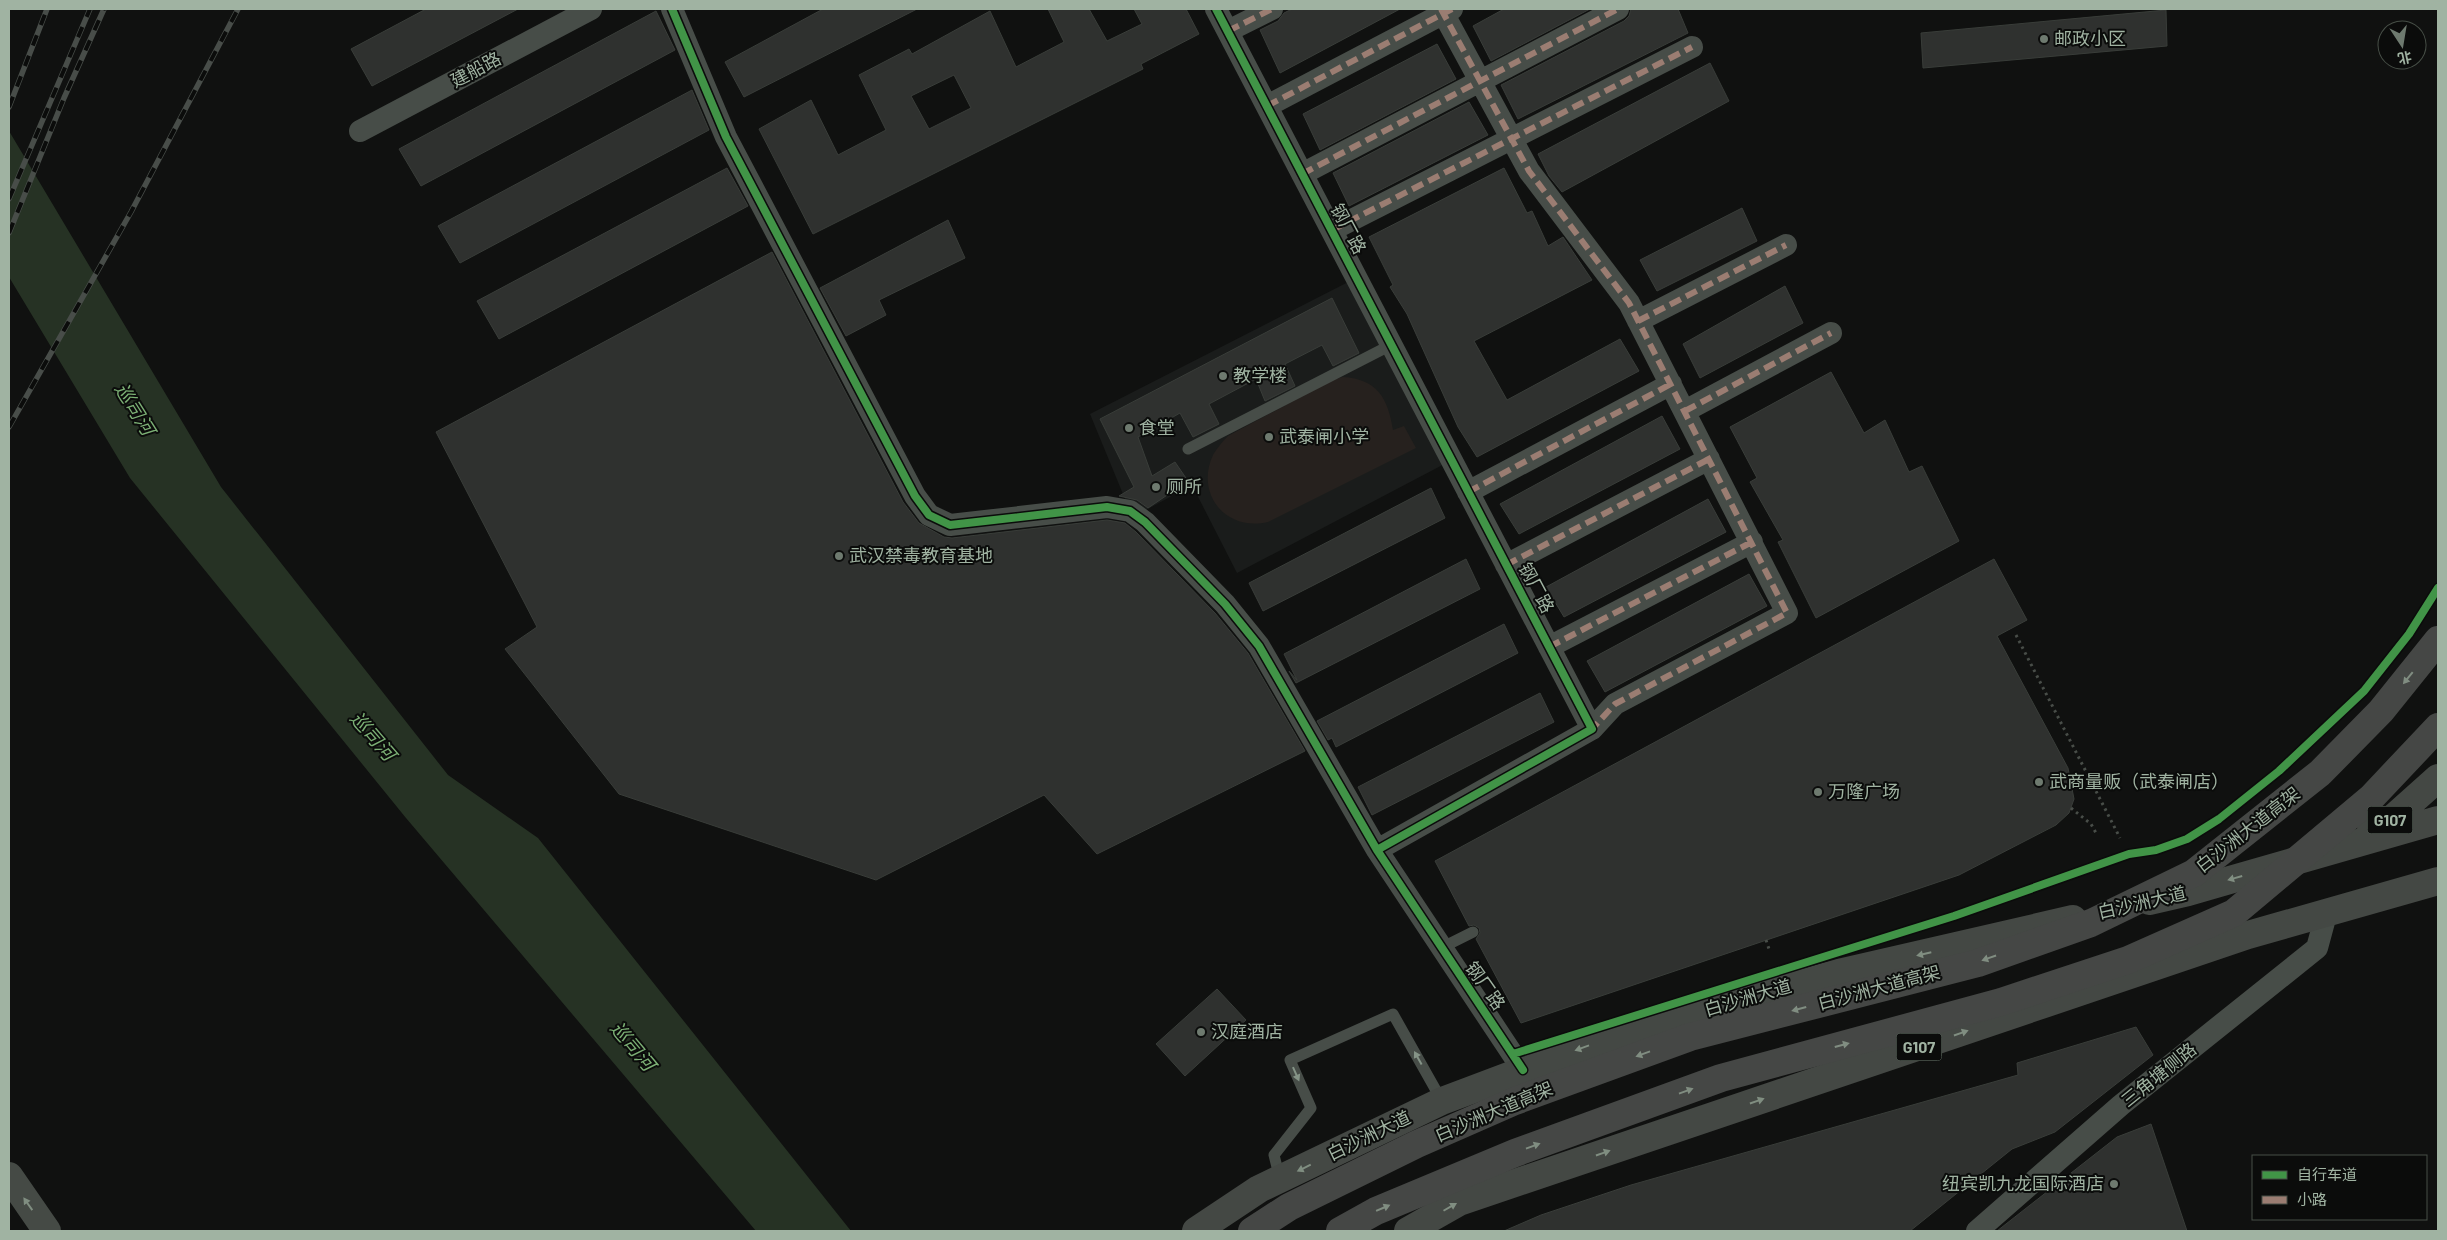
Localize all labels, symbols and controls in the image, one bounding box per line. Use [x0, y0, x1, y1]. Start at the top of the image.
north arrow [2377, 20, 2427, 70]
place label: 邮政小区 [2054, 27, 2126, 49]
marker: 邮政小区 [2038, 33, 2050, 45]
street label: 建船路 [447, 47, 505, 92]
text: 北 [2396, 48, 2413, 68]
street label: 钢厂路 [1326, 200, 1371, 258]
place label: 教学楼 [1233, 364, 1287, 386]
marker: 教学楼 [1217, 370, 1229, 382]
water label: 巡司河 [111, 378, 162, 442]
place label: 食堂 [1139, 416, 1175, 438]
marker: 食堂 [1123, 422, 1135, 434]
place label: 武泰闸小学 [1279, 425, 1369, 447]
marker: 武泰闸小学 [1263, 431, 1275, 443]
place label: 厕所 [1166, 475, 1202, 497]
marker: 厕所 [1150, 481, 1162, 493]
place label: 武汉禁毒教育基地 [849, 544, 993, 566]
marker: 武汉禁毒教育基地 [833, 550, 845, 562]
street label: 钢厂路 [1514, 559, 1559, 617]
one-way arrow [2402, 671, 2413, 684]
water label: 巡司河 [346, 707, 403, 768]
place label: 武商量贩（武泰闸店） [2049, 770, 2229, 792]
marker: 武商量贩（武泰闸店） [2033, 776, 2045, 788]
place label: 万隆广场 [1828, 780, 1900, 802]
street label: 白沙洲大道高架 [2191, 782, 2304, 877]
marker: 万隆广场 [1812, 786, 1824, 798]
road number: G107 [2368, 806, 2412, 834]
one-way arrow [2227, 875, 2242, 883]
street label: 白沙洲大道 [2095, 881, 2188, 923]
one-way arrow [1916, 950, 1931, 958]
one-way arrow [1982, 955, 1997, 963]
street label: 钢厂路 [1461, 957, 1510, 1014]
street label: 白沙洲大道高架 [1815, 960, 1942, 1014]
street label: 白沙洲大道 [1701, 974, 1794, 1020]
one-way arrow [1791, 1005, 1806, 1013]
water label: 巡司河 [606, 1016, 663, 1078]
place label: 汉庭酒店 [1211, 1020, 1283, 1042]
marker: 汉庭酒店 [1195, 1026, 1207, 1038]
one-way arrow [1954, 1029, 1969, 1037]
road number: G107 [1896, 1034, 1942, 1060]
street label: 三角塘侧路 [2116, 1037, 2200, 1111]
one-way arrow [1835, 1041, 1850, 1049]
one-way arrow [1574, 1044, 1589, 1052]
one-way arrow [1414, 1051, 1422, 1066]
one-way arrow [1635, 1051, 1650, 1058]
one-way arrow [1292, 1067, 1300, 1081]
street label: 白沙洲大道高架 [1431, 1076, 1556, 1146]
one-way arrow [1679, 1087, 1694, 1095]
one-way arrow [1750, 1097, 1765, 1105]
street label: 白沙洲大道 [1323, 1105, 1414, 1165]
one-way arrow [1526, 1142, 1541, 1150]
one-way arrow [1596, 1149, 1611, 1157]
legend [2252, 1155, 2427, 1220]
one-way arrow [1297, 1164, 1311, 1172]
text: 自行车道 [2297, 1165, 2357, 1183]
place label: 纽宾凯九龙国际酒店 [1942, 1172, 2104, 1194]
marker: 纽宾凯九龙国际酒店 [2108, 1178, 2120, 1190]
text: 小路 [2297, 1190, 2327, 1208]
one-way arrow [23, 1197, 33, 1211]
one-way arrow [1376, 1203, 1390, 1211]
one-way arrow [1442, 1203, 1457, 1211]

